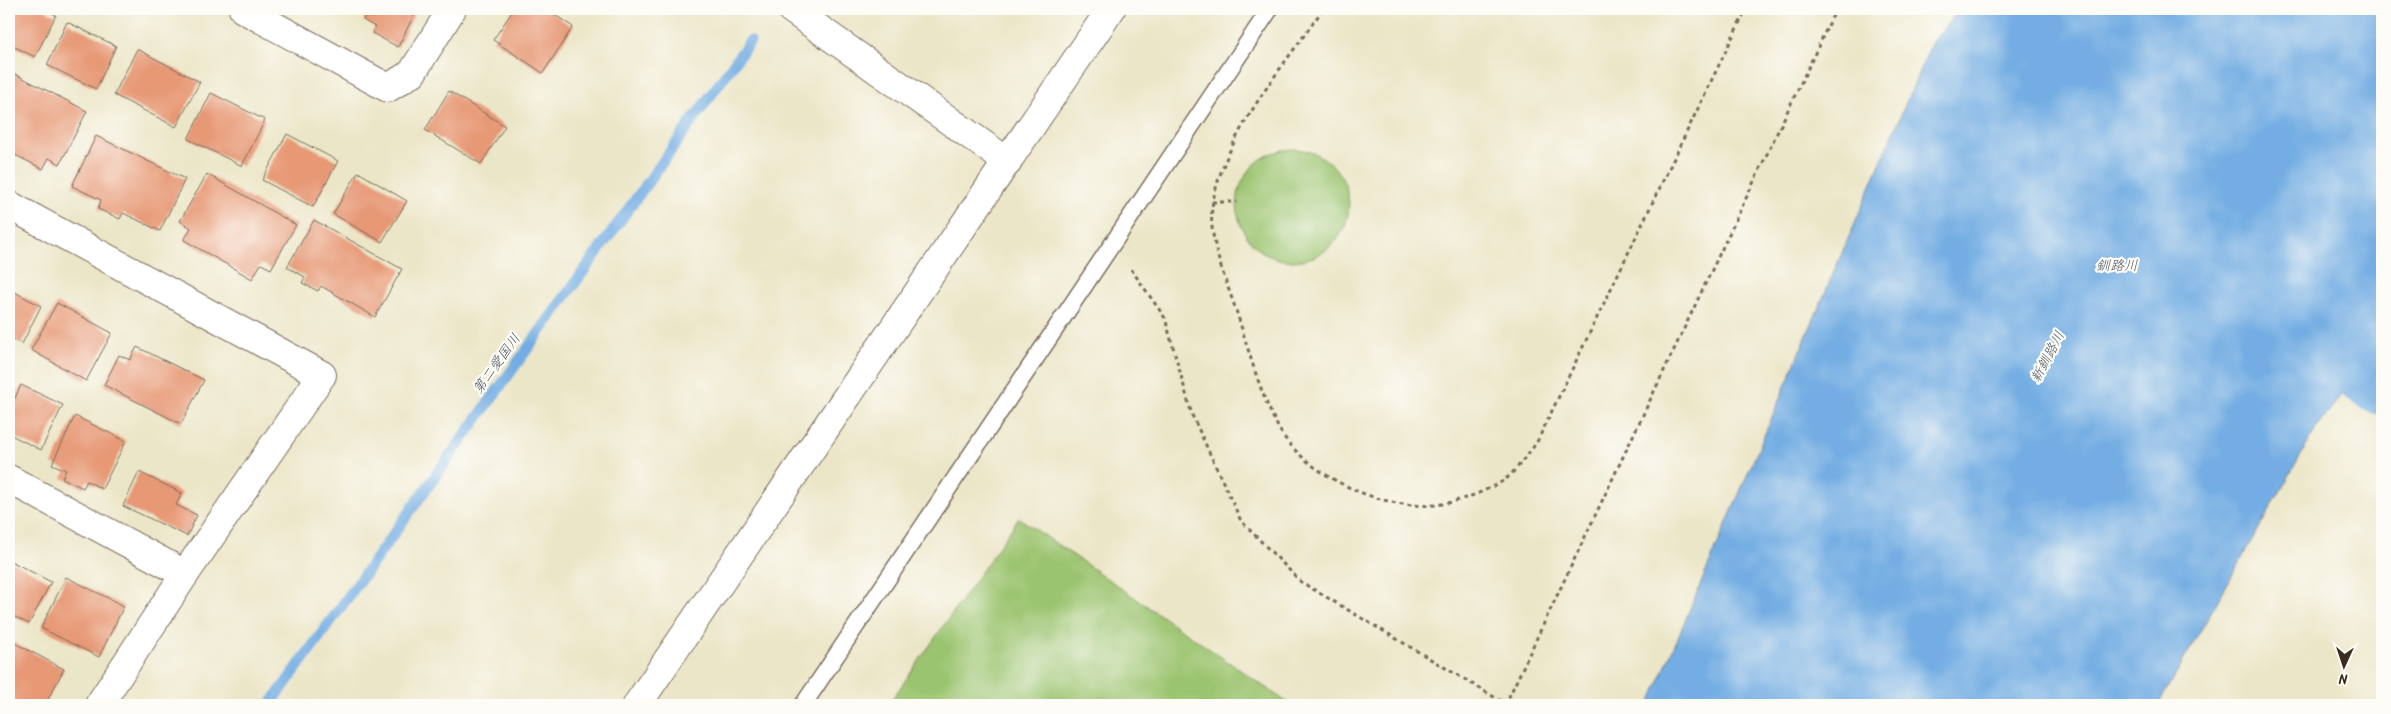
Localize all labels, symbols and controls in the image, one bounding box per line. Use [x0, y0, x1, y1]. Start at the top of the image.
water label: 釧路川 [2096, 255, 2138, 277]
water label: 新釧路川 [2025, 327, 2071, 387]
water label: 第二愛国川 [468, 329, 526, 399]
north arrow [2318, 642, 2368, 692]
text: N [2338, 667, 2348, 689]

